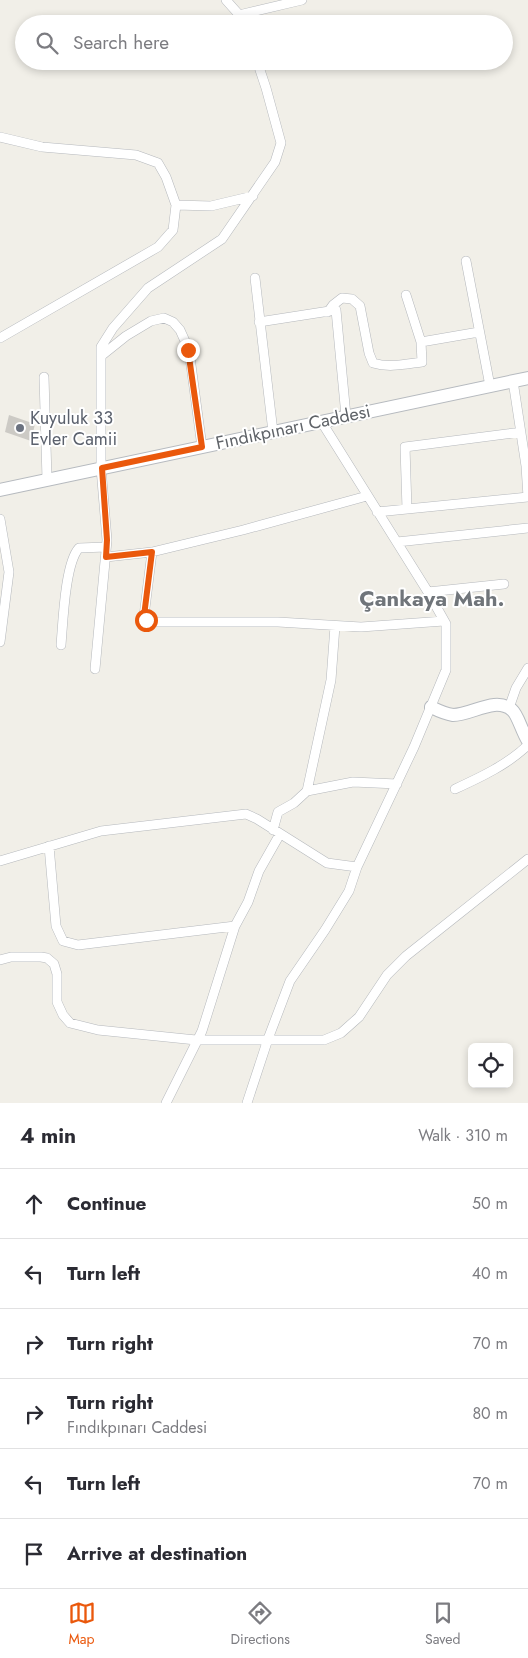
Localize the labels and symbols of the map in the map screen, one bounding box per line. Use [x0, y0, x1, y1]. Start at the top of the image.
route end [177, 339, 200, 362]
street label: Fındıkpınarı Caddesi [213, 398, 373, 456]
place label: Kuyuluk 33 Evler Camii [30, 405, 117, 452]
marker: Kuyuluk 33 Evler Camii [14, 422, 26, 434]
district label: Çankaya Mah. [359, 582, 505, 614]
route start [135, 609, 158, 632]

